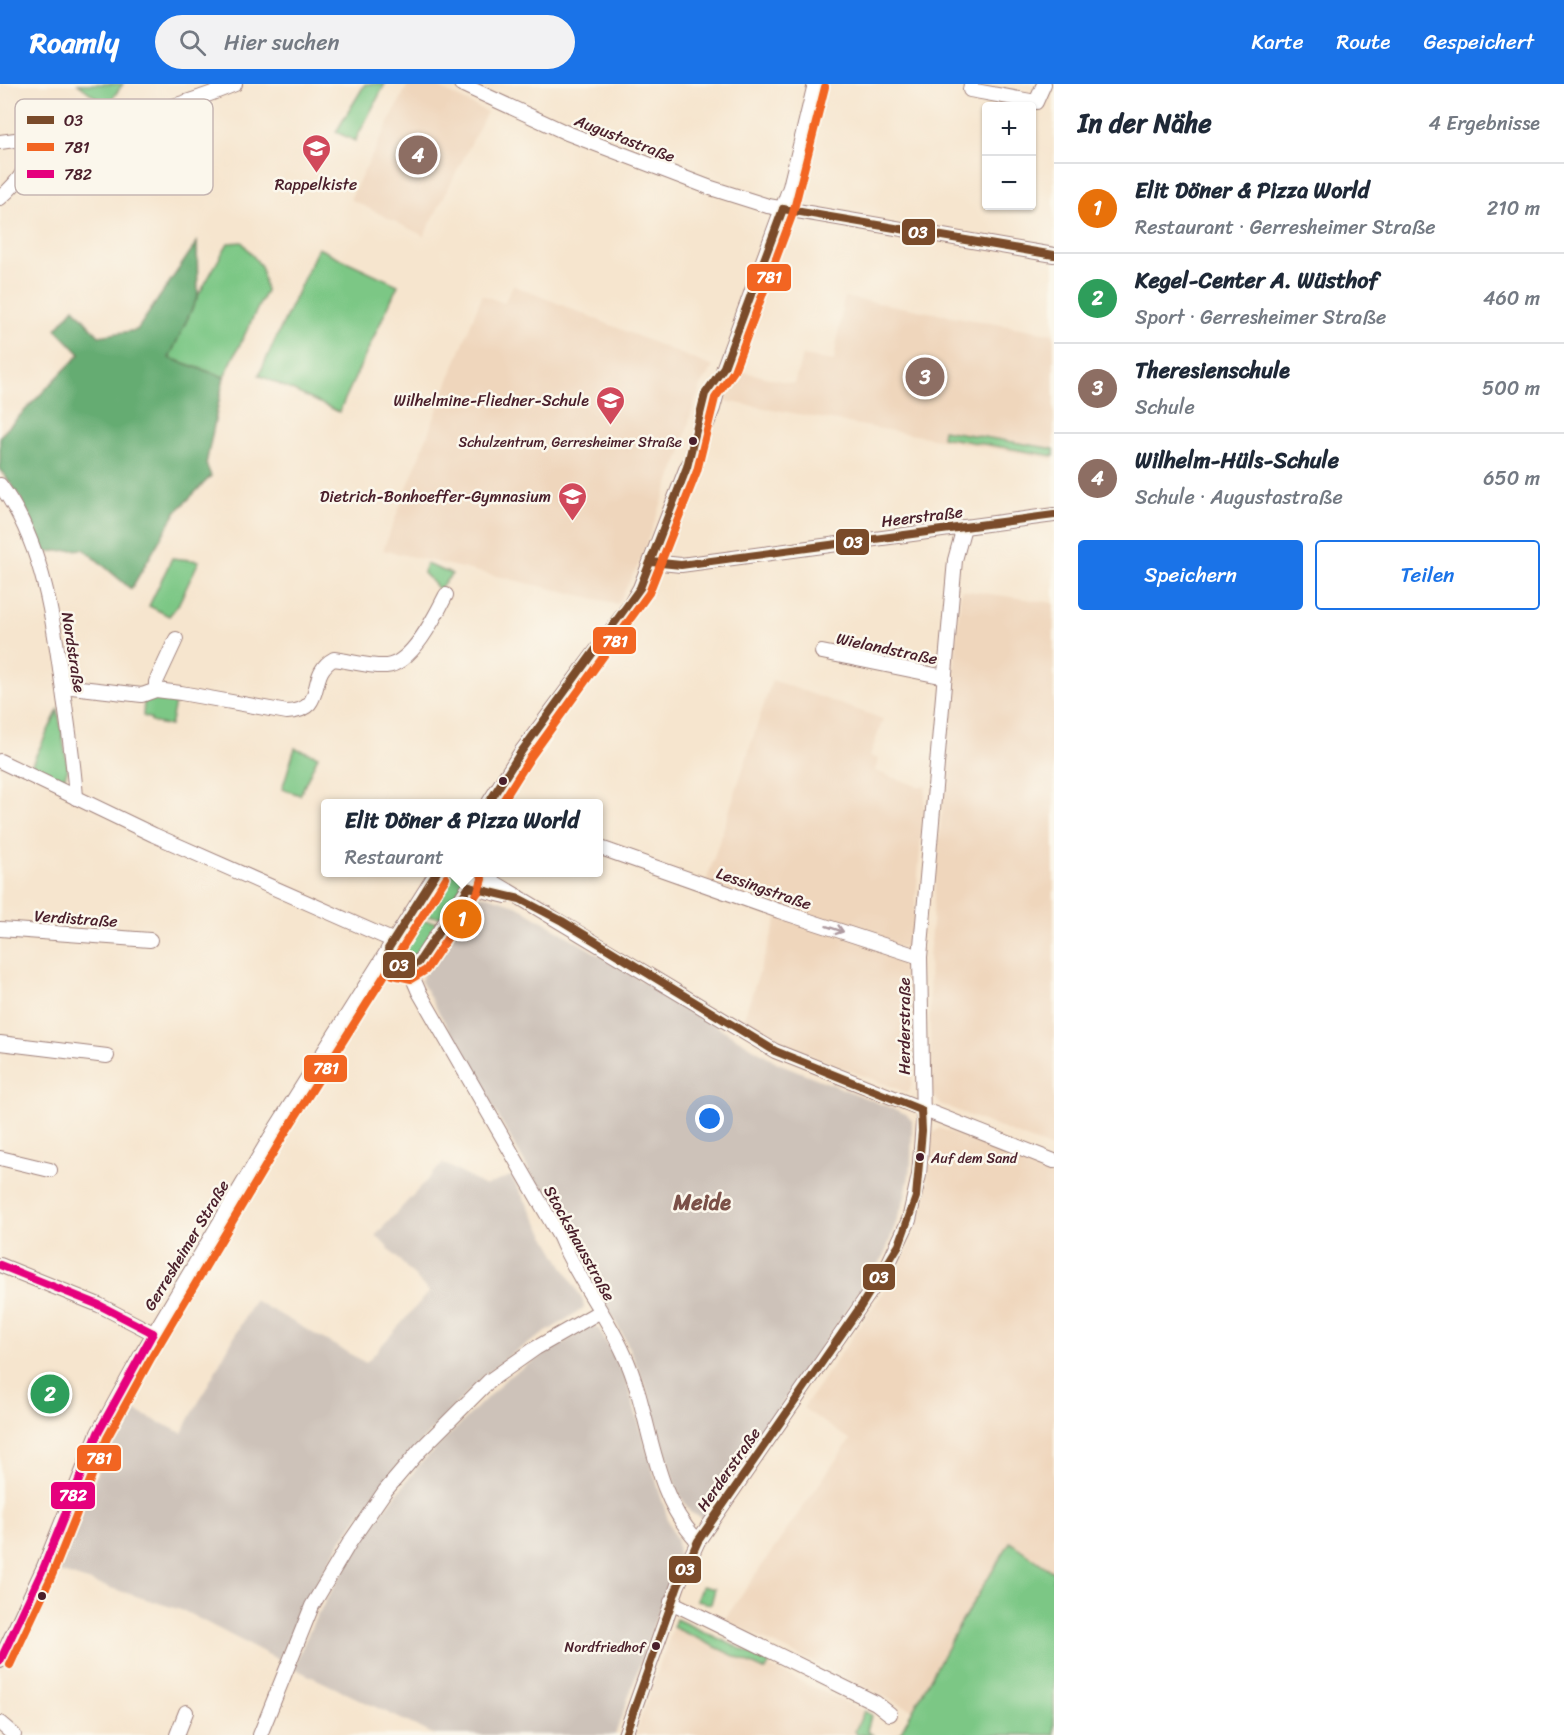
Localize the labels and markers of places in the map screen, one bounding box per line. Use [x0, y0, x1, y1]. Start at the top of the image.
school or university icon: Rappelkiste [300, 132, 332, 174]
pin: 4 [398, 132, 438, 178]
place label: Rappelkiste [275, 170, 357, 199]
pin: 3 [906, 354, 944, 400]
school or university icon: Wilhelmine-Fliedner-Schule [594, 384, 626, 426]
place label: Wilhelmine-Fliedner-Schule [394, 386, 589, 415]
place label: Schulzentrum, Gerresheimer Straße [459, 430, 682, 455]
marker: Schulzentrum, Gerresheimer Straße [687, 435, 699, 447]
school or university icon: Dietrich-Bonhoeffer-Gymnasium [556, 480, 588, 522]
place label: Dietrich-Bonhoeffer-Gymnasium [320, 482, 551, 511]
unlabelled marker [497, 775, 509, 787]
pin: 1 [442, 896, 482, 942]
place label: Auf dem Sand [930, 1146, 1019, 1171]
marker: Auf dem Sand [914, 1151, 926, 1163]
pin: 2 [31, 1372, 70, 1416]
unlabelled marker [36, 1590, 48, 1602]
place label: Nordfriedhof [565, 1635, 647, 1660]
marker: Nordfriedhof [650, 1640, 662, 1652]

